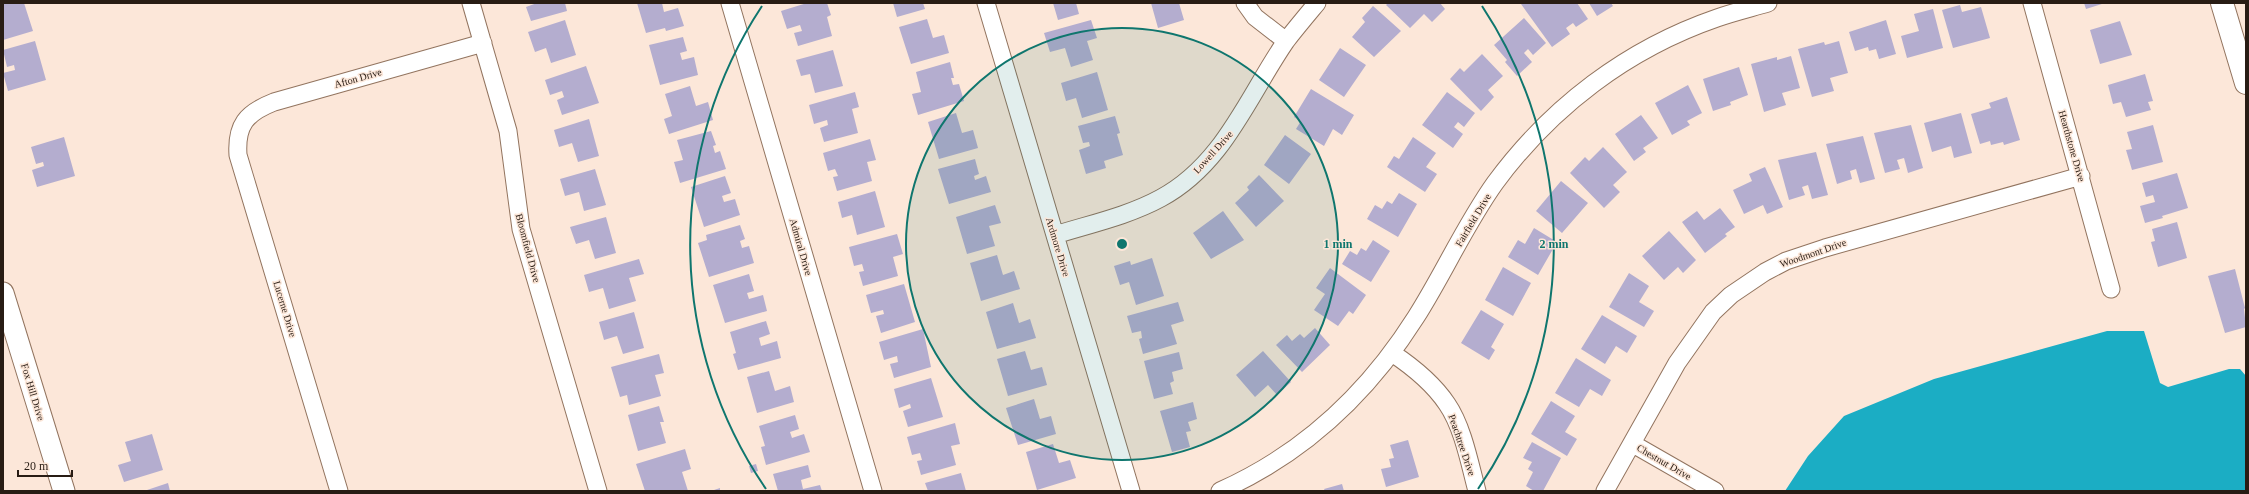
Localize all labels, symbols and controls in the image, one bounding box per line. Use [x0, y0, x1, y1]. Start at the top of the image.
street label: Afton Drive [333, 66, 383, 90]
street label: Hearthstone Drive [2057, 109, 2088, 183]
street label: Lowell Drive [1191, 128, 1235, 176]
street label: Fairfield Drive [1453, 191, 1493, 248]
street label: Bloomfield Drive [514, 212, 543, 284]
street label: Ardmore Drive [1044, 216, 1072, 278]
street label: Admiral Drive [788, 217, 815, 277]
street label: Woodmont Drive [1778, 236, 1848, 270]
centre of rings [1115, 237, 1129, 251]
text: 1 min [1323, 237, 1353, 251]
text: 2 min [1539, 237, 1569, 251]
street label: Lucerne Drive [271, 280, 299, 339]
street label: Fox Hill Drive [19, 362, 47, 422]
street label: Peachtree Drive [1446, 413, 1478, 478]
street label: Chestnut Drive [1635, 442, 1694, 482]
scale bar [18, 452, 72, 478]
text: 20 m [24, 459, 49, 473]

